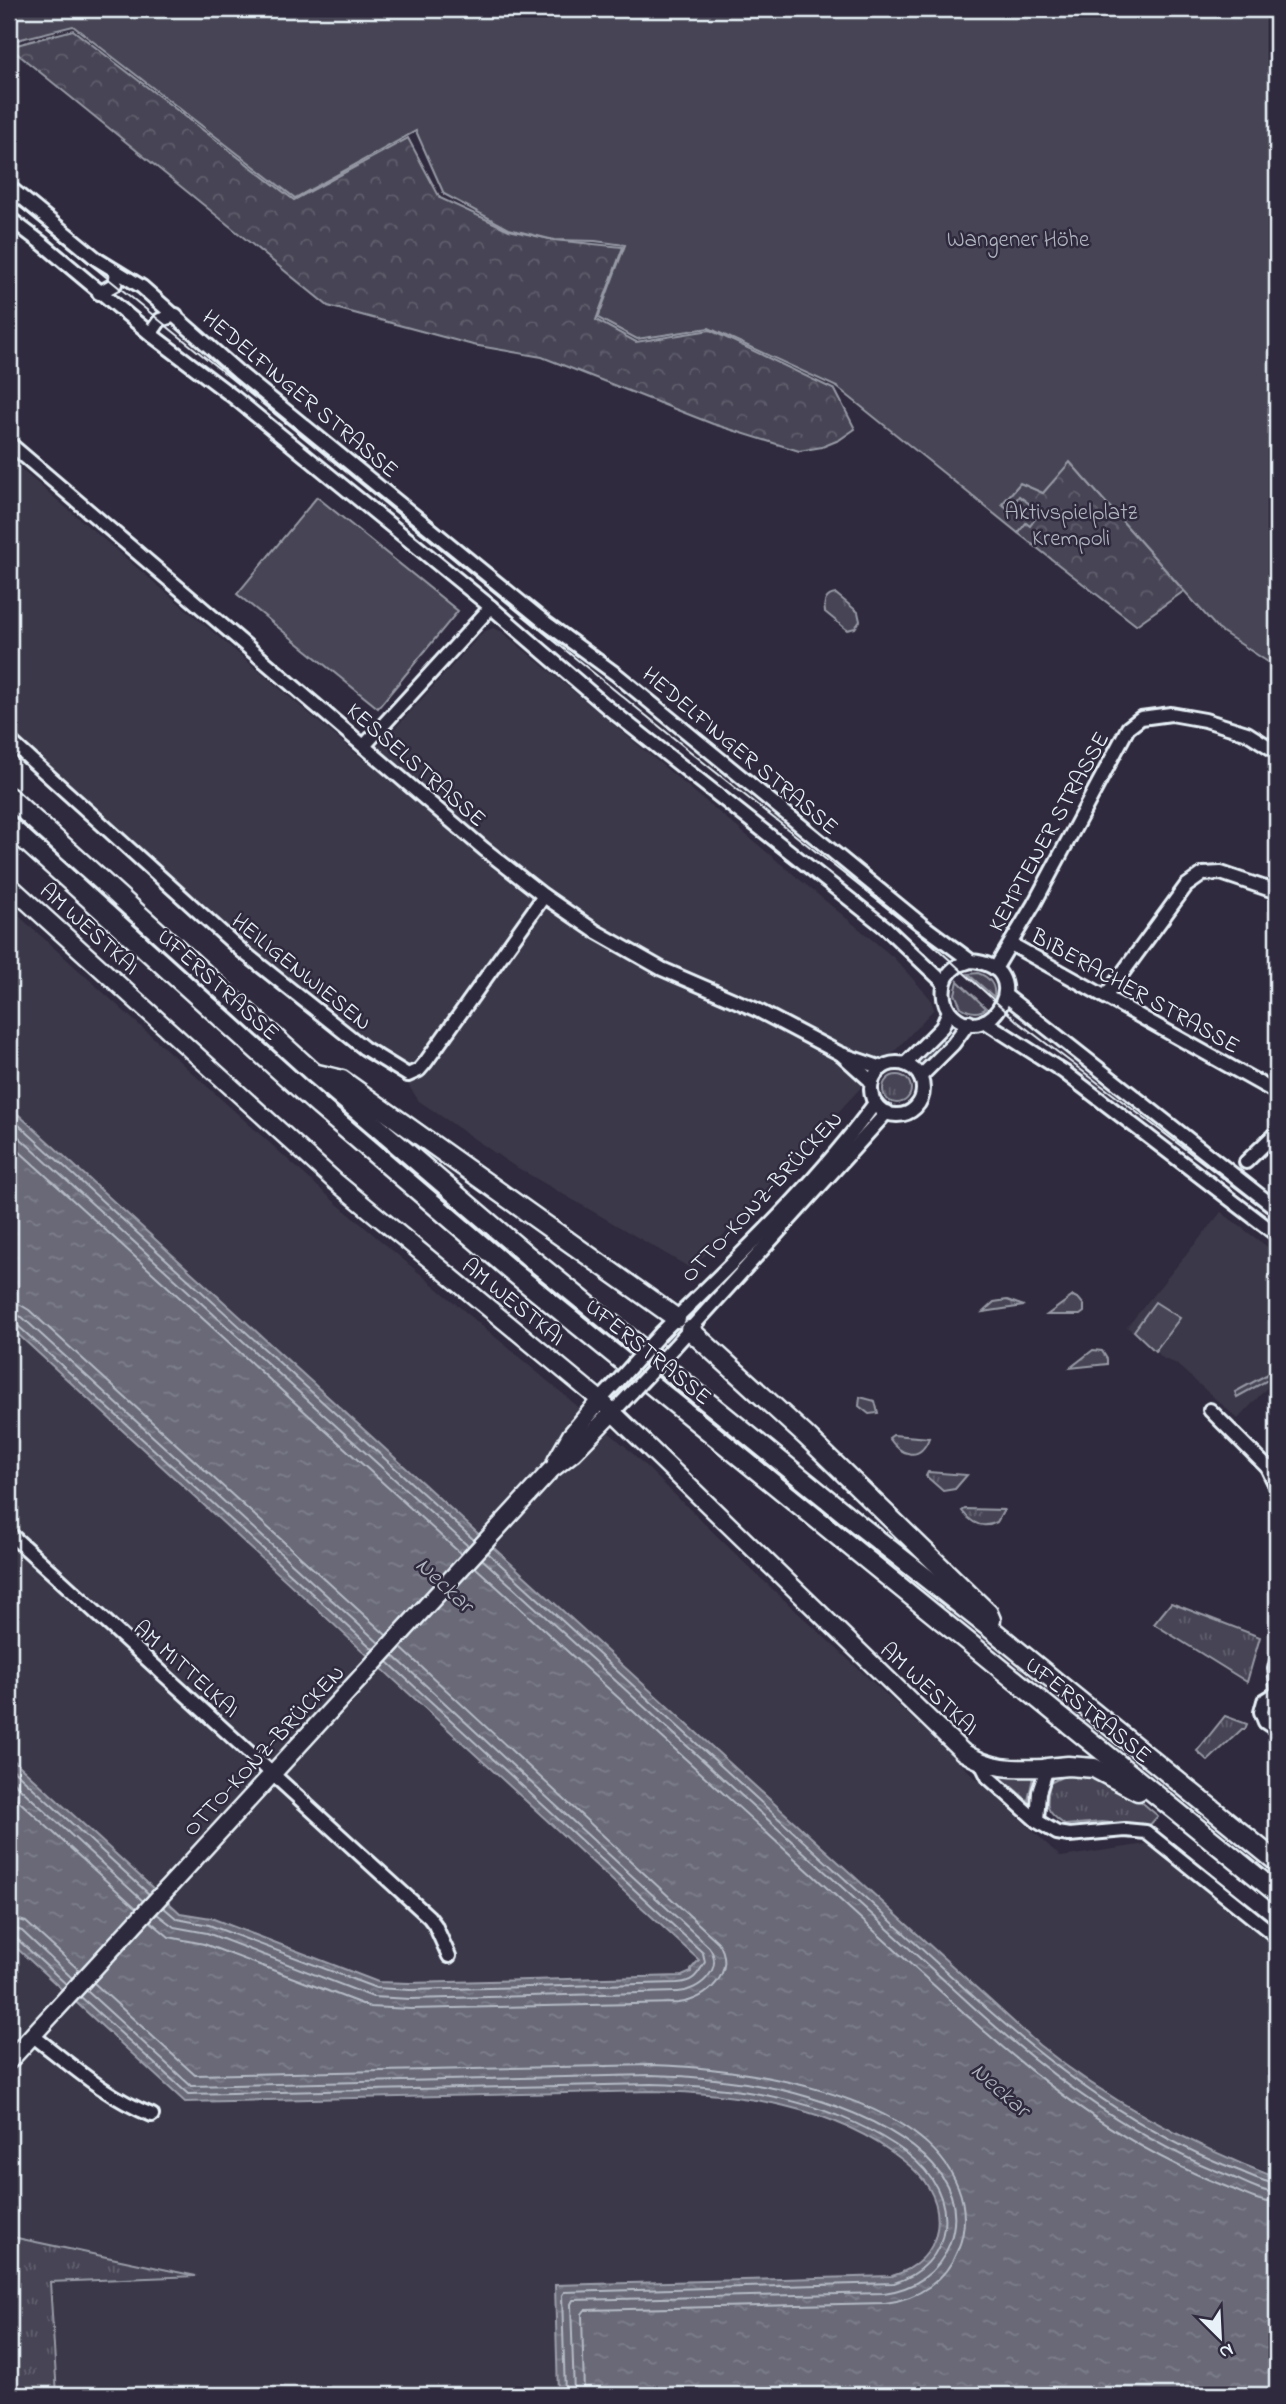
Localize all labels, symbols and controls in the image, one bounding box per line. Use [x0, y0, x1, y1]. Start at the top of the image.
park label: Wangener Höhe [947, 224, 1090, 258]
street label: HEDELFINGER STRASSE [194, 303, 405, 487]
park label: Aktivspielplatz Krempoli [1005, 497, 1138, 556]
street label: HEDELFINGER STRASSE [634, 660, 845, 844]
street label: KESSELSTRASSE [338, 696, 492, 836]
street label: KEMPTENER STRASSE [981, 726, 1119, 938]
street label: AM WESTKAI [31, 876, 146, 984]
street label: HEILIGENWIESEN [223, 906, 378, 1040]
street label: BIBERACHER STRASSE [1024, 921, 1245, 1063]
street label: UFERSTRASSE [149, 922, 286, 1050]
street label: OTTO-KONZ-BRÜCKEN [674, 1104, 852, 1291]
street label: AM WESTKAI [454, 1251, 571, 1355]
street label: UFERSTRASSE [577, 1292, 718, 1414]
water label: Neckar [406, 1550, 482, 1624]
street label: AM MITTELKAI [125, 1613, 246, 1727]
street label: AM WESTKAI [872, 1635, 985, 1744]
street label: UFERSTRASSE [1017, 1650, 1158, 1772]
street label: OTTO-KONZ-BRÜCKEN [176, 1658, 354, 1845]
water label: Neckar [962, 2055, 1039, 2128]
north arrow [1184, 2302, 1254, 2372]
text: N [1214, 2335, 1237, 2365]

